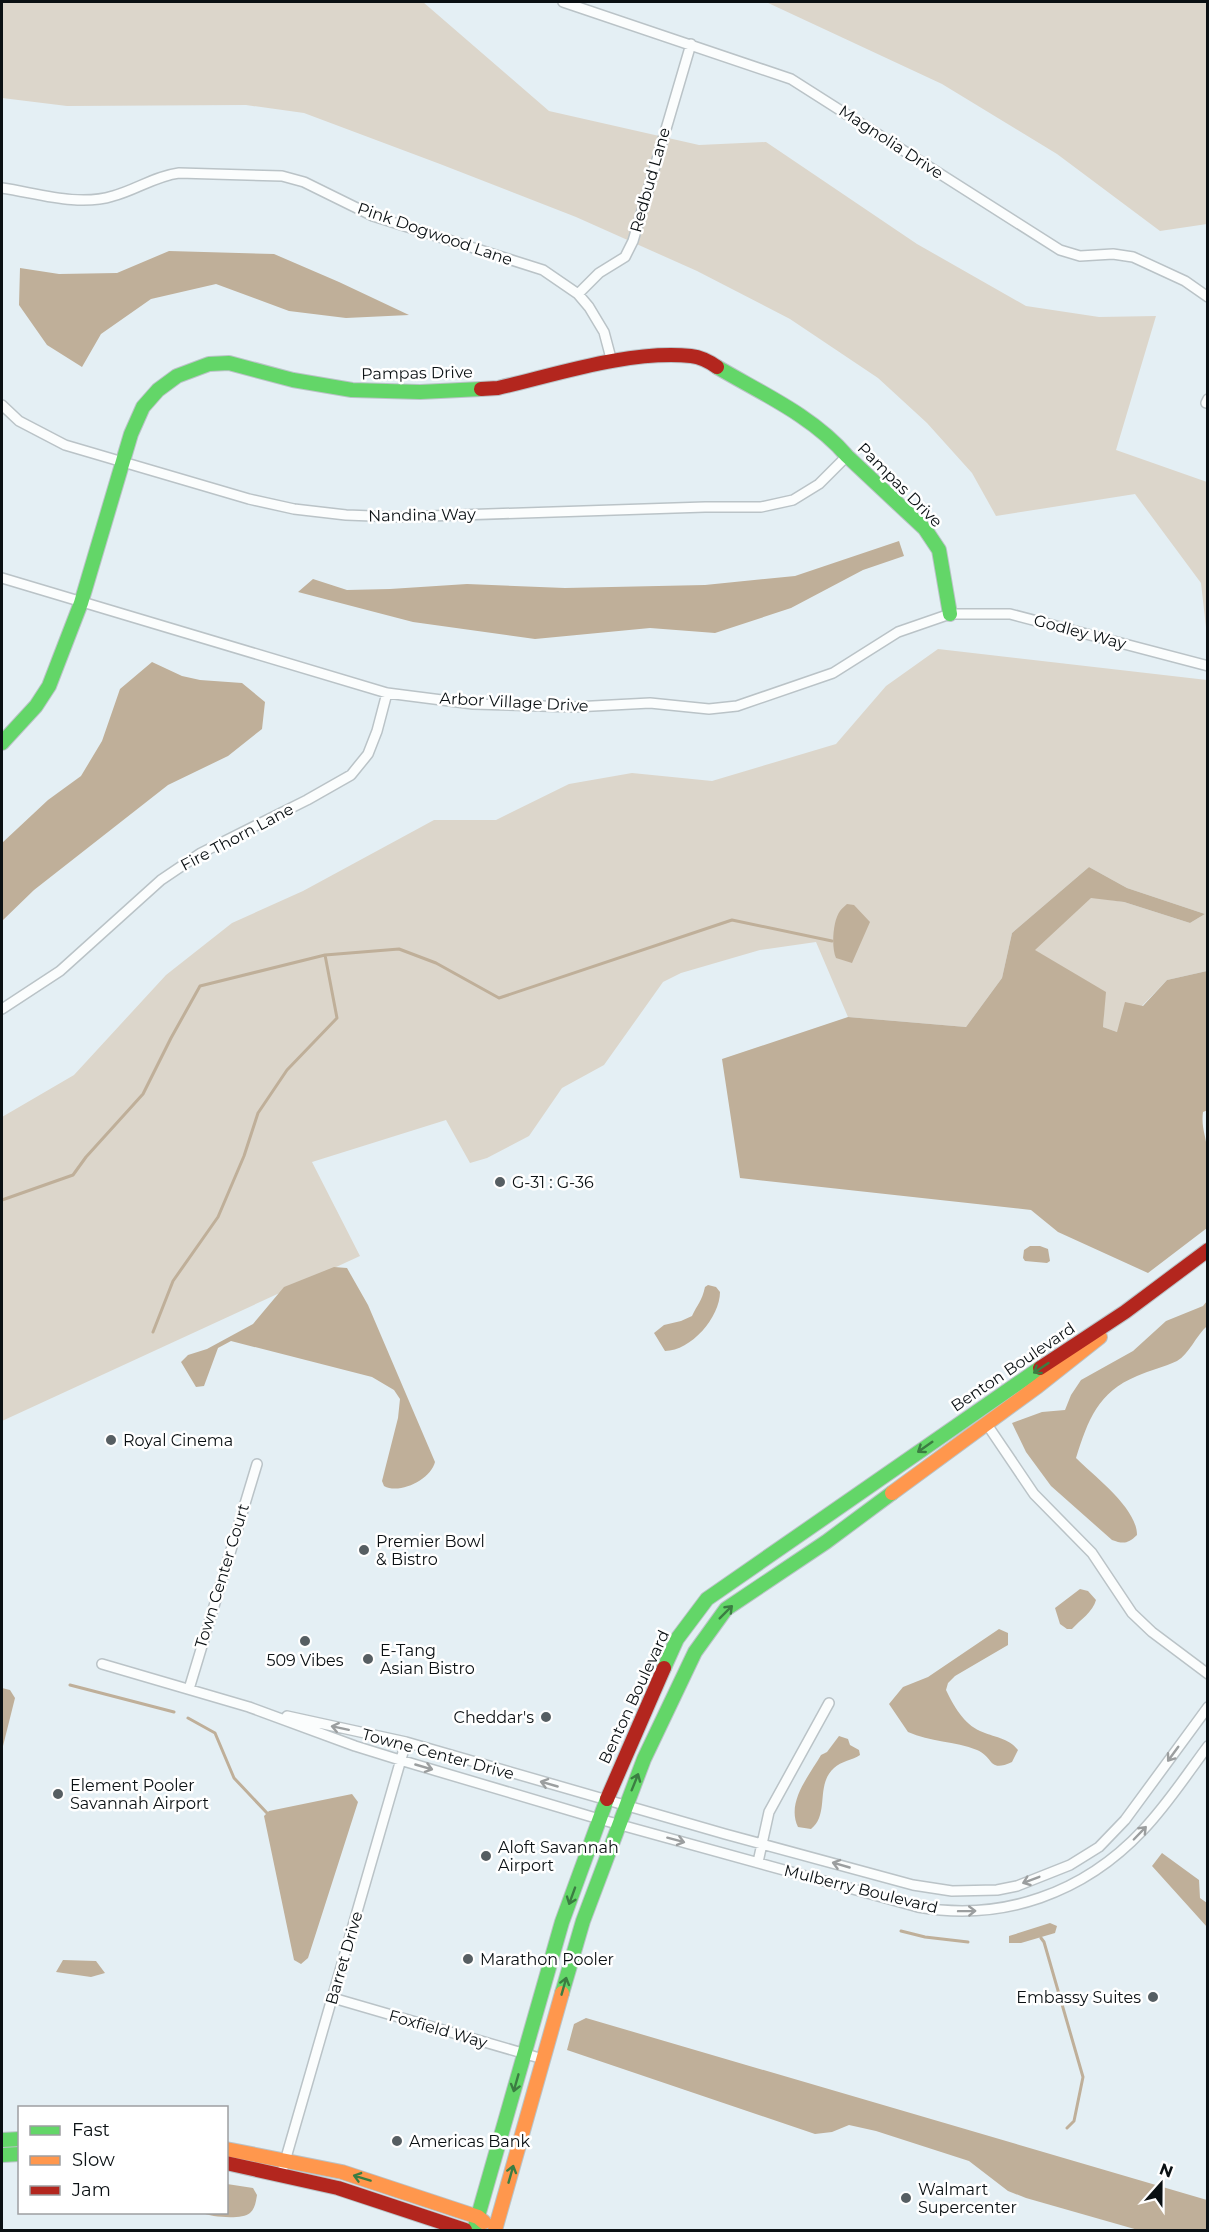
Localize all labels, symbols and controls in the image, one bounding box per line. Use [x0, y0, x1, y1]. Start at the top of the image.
street label: Magnolia Drive [835, 101, 947, 183]
street label: Redbud Lane [626, 125, 674, 235]
street label: Pink Dogwood Lane [355, 199, 515, 269]
street label: Pampas Drive [361, 363, 473, 383]
street label: Pampas Drive [854, 439, 946, 531]
street label: Nandina Way [368, 505, 476, 525]
street label: Godley Way [1032, 611, 1128, 654]
street label: Arbor Village Drive [439, 689, 589, 715]
street label: Fire Thorn Lane [177, 799, 297, 875]
place label: G-31 : G-36 [512, 1173, 594, 1192]
marker: G-31 : G-36 [493, 1175, 507, 1189]
street label: Benton Boulevard [947, 1318, 1079, 1416]
one-way arrow [1033, 1362, 1050, 1374]
place label: Royal Cinema [123, 1431, 233, 1450]
marker: Royal Cinema [104, 1433, 118, 1447]
one-way arrow [917, 1441, 934, 1453]
street label: Town Center Court [191, 1501, 253, 1651]
place label: Premier Bowl & Bistro [376, 1532, 485, 1569]
marker: Premier Bowl & Bistro [357, 1543, 371, 1557]
one-way arrow [719, 1604, 734, 1619]
street label: Benton Boulevard [595, 1627, 673, 1767]
marker: 509 Vibes [298, 1634, 312, 1648]
place label: E-Tang Asian Bistro [380, 1641, 475, 1678]
place label: 509 Vibes [266, 1651, 344, 1670]
marker: E-Tang Asian Bistro [361, 1652, 375, 1666]
place label: Cheddar's [454, 1708, 534, 1727]
marker: Cheddar's [539, 1710, 553, 1724]
one-way arrow [331, 1722, 350, 1733]
street label: Towne Center Drive [360, 1725, 516, 1783]
one-way arrow [1167, 1746, 1179, 1762]
one-way arrow [414, 1762, 433, 1773]
one-way arrow [630, 1773, 641, 1792]
place label: Element Pooler Savannah Airport [70, 1776, 210, 1813]
one-way arrow [540, 1778, 559, 1789]
marker: Element Pooler Savannah Airport [51, 1787, 65, 1801]
one-way arrow [1132, 1826, 1147, 1841]
one-way arrow [666, 1835, 685, 1846]
place label: Aloft Savannah Airport [498, 1838, 619, 1875]
marker: Aloft Savannah Airport [479, 1849, 493, 1863]
one-way arrow [831, 1859, 850, 1870]
street label: Mulberry Boulevard [782, 1861, 940, 1917]
one-way arrow [1022, 1876, 1041, 1887]
one-way arrow [565, 1886, 576, 1905]
one-way arrow [956, 1905, 976, 1917]
street label: Barret Drive [322, 1909, 366, 2007]
place label: Marathon Pooler [480, 1950, 614, 1969]
marker: Marathon Pooler [461, 1952, 475, 1966]
one-way arrow [559, 1977, 570, 1996]
place label: Embassy Suites [1016, 1988, 1141, 2007]
marker: Embassy Suites [1146, 1990, 1160, 2004]
street label: Foxfield Way [387, 2006, 490, 2052]
one-way arrow [510, 2073, 521, 2092]
legend [18, 2106, 228, 2214]
text: Fast [72, 2119, 110, 2141]
place label: Americas Bank [409, 2132, 530, 2151]
marker: Americas Bank [390, 2134, 404, 2148]
text: Slow [72, 2149, 115, 2171]
north arrow [1131, 2154, 1191, 2214]
text: N [1157, 2159, 1176, 2182]
one-way arrow [506, 2165, 517, 2184]
one-way arrow [353, 2172, 372, 2183]
text: Jam [71, 2179, 111, 2201]
place label: Walmart Supercenter [918, 2180, 1017, 2217]
marker: Walmart Supercenter [899, 2191, 913, 2205]

